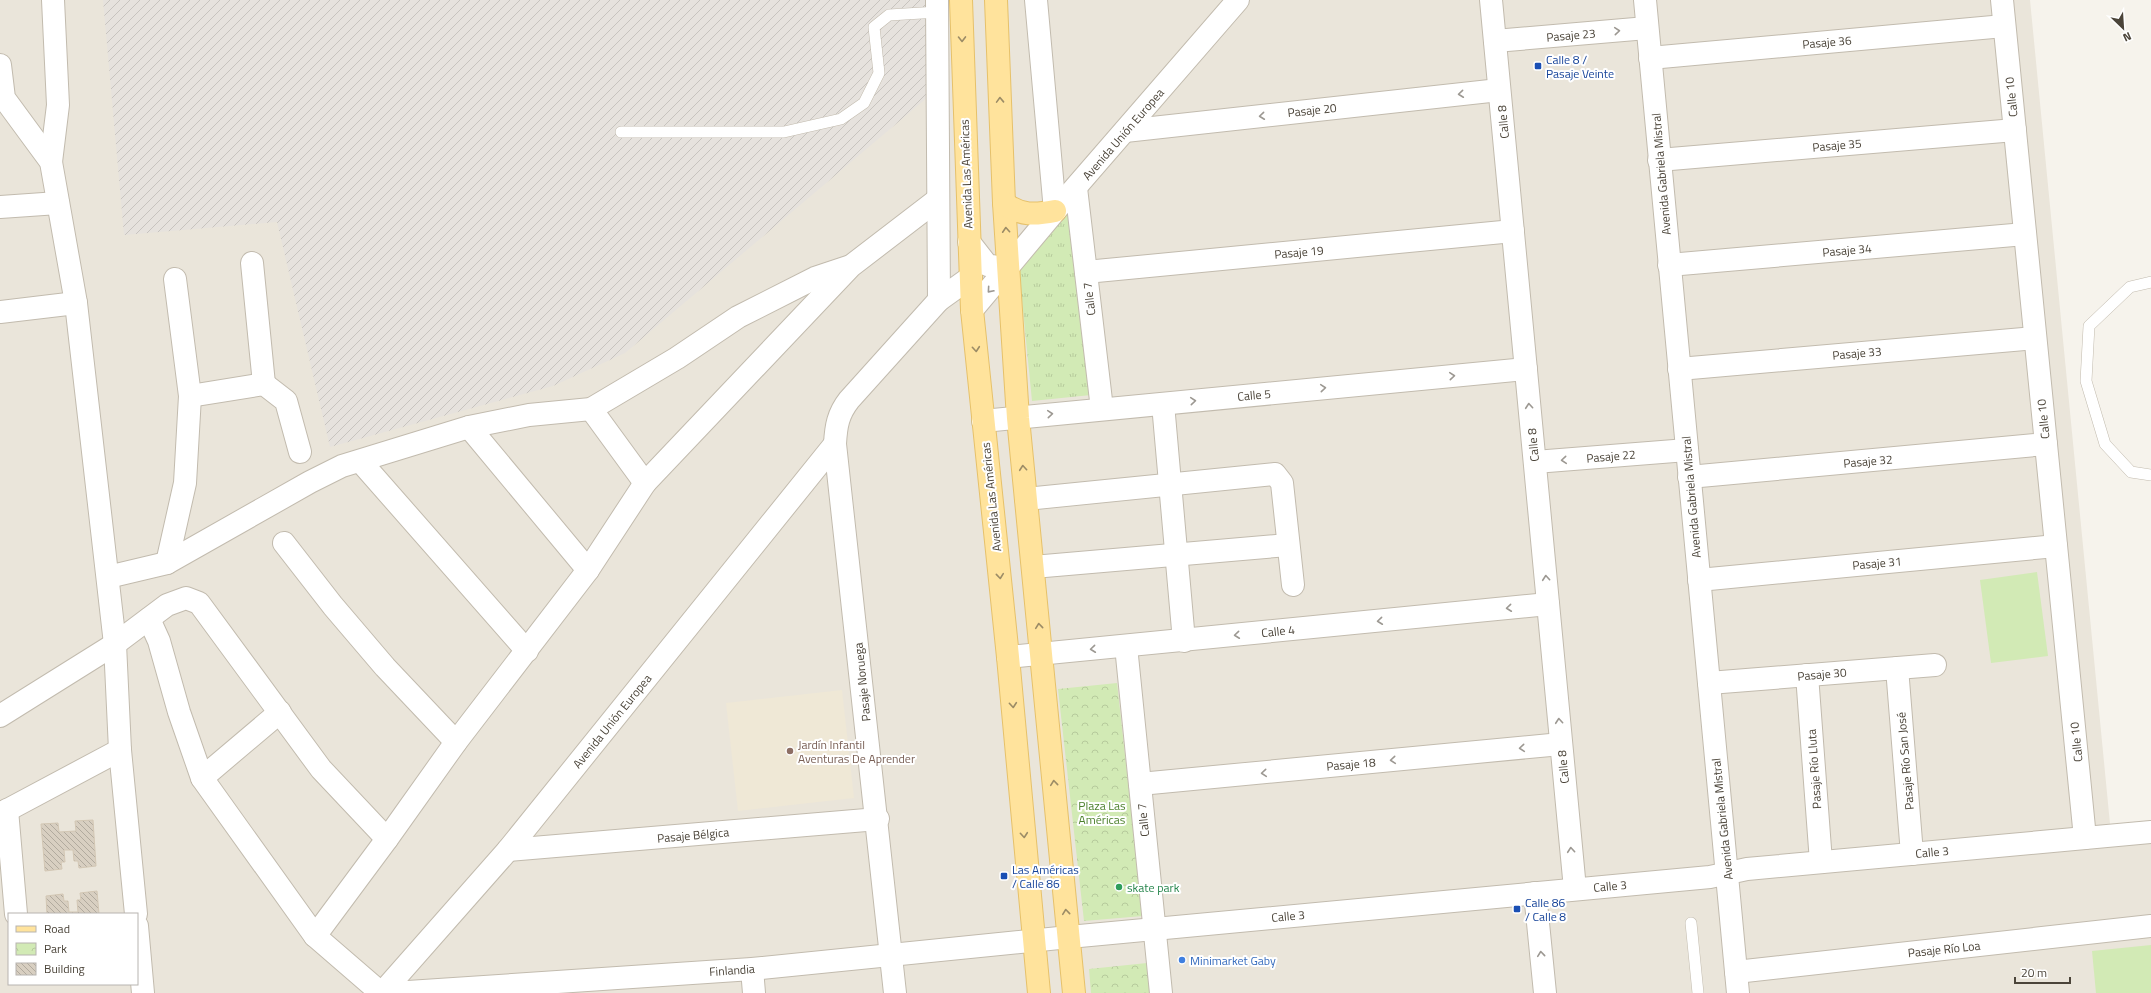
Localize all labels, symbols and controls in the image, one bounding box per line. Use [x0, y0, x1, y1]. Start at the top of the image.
north arrow [2103, 8, 2143, 48]
street label: Pasaje 23 [1546, 23, 1596, 47]
one-way arrow [1614, 27, 1620, 36]
text: N [2120, 28, 2134, 46]
street label: Pasaje 36 [1802, 30, 1853, 54]
one-way arrow [958, 36, 966, 42]
place label: Calle 8 / Pasaje Veinte [1546, 50, 1614, 83]
marker: Calle 8 / Pasaje Veinte [1533, 61, 1543, 71]
street label: Calle 10 [1999, 76, 2023, 118]
street label: Avenida Unión Europea [1078, 84, 1168, 184]
one-way arrow [1458, 89, 1464, 98]
one-way arrow [996, 97, 1004, 103]
street label: Pasaje 20 [1286, 98, 1338, 122]
street label: Calle 8 [1492, 104, 1514, 140]
one-way arrow [1259, 111, 1265, 120]
street label: Avenida Gabriela Mistral [1646, 112, 1676, 236]
street label: Avenida Las Américas [955, 119, 977, 229]
street label: Pasaje 35 [1812, 133, 1863, 157]
one-way arrow [1001, 227, 1010, 233]
street label: Pasaje 34 [1822, 238, 1873, 262]
street label: Pasaje 19 [1274, 240, 1325, 264]
street label: Calle 7 [1078, 281, 1100, 317]
one-way arrow [988, 285, 995, 292]
street label: Pasaje 33 [1832, 341, 1882, 365]
one-way arrow [971, 346, 980, 352]
one-way arrow [1449, 372, 1455, 381]
street label: Calle 5 [1236, 384, 1272, 406]
one-way arrow [1320, 384, 1326, 393]
one-way arrow [1190, 396, 1196, 405]
street label: Calle 10 [2031, 398, 2055, 440]
one-way arrow [1525, 403, 1534, 409]
one-way arrow [1047, 410, 1053, 419]
street label: Calle 8 [1522, 427, 1544, 463]
street label: Avenida Gabriela Mistral [1676, 435, 1706, 559]
street label: Avenida Las Américas [976, 441, 1006, 552]
street label: Pasaje 22 [1586, 444, 1636, 468]
street label: Pasaje 32 [1843, 449, 1893, 473]
one-way arrow [1561, 456, 1567, 465]
one-way arrow [1019, 465, 1028, 472]
street label: Pasaje 31 [1852, 551, 1902, 575]
one-way arrow [995, 573, 1004, 579]
one-way arrow [1541, 575, 1550, 581]
one-way arrow [1506, 604, 1512, 613]
one-way arrow [1377, 616, 1383, 625]
street label: Calle 4 [1260, 620, 1296, 642]
one-way arrow [1034, 623, 1043, 629]
one-way arrow [1234, 631, 1240, 640]
street label: Pasaje Noruega [848, 642, 876, 722]
one-way arrow [1090, 645, 1096, 654]
street label: Pasaje 30 [1797, 662, 1848, 686]
street label: Avenida Unión Europea [568, 670, 656, 772]
one-way arrow [1008, 702, 1017, 708]
street label: Pasaje Río San José [1891, 711, 1919, 811]
one-way arrow [1555, 718, 1564, 724]
street label: Calle 10 [2064, 721, 2088, 763]
street label: Pasaje Río Lluta [1802, 728, 1826, 810]
place label: Jardín Infantil Aventuras De Aprender [798, 735, 915, 768]
one-way arrow [1519, 743, 1525, 752]
marker: Jardín Infantil Aventuras De Aprender [785, 746, 795, 756]
street label: Calle 8 [1552, 749, 1574, 785]
street label: Pasaje 18 [1326, 752, 1377, 776]
one-way arrow [1390, 756, 1396, 765]
street label: Avenida Gabriela Mistral [1706, 757, 1738, 881]
one-way arrow [1261, 768, 1267, 777]
one-way arrow [1050, 780, 1059, 786]
park label: Plaza Las Américas [1078, 796, 1126, 829]
street label: Calle 7 [1132, 802, 1154, 838]
street label: Pasaje Bélgica [656, 822, 730, 848]
one-way arrow [1019, 832, 1028, 838]
street label: Calle 3 [1914, 841, 1950, 863]
one-way arrow [1567, 847, 1576, 853]
place label: Las Américas / Calle 86 [1012, 860, 1079, 893]
marker: Las Américas / Calle 86 [999, 871, 1009, 881]
street label: Calle 3 [1592, 875, 1628, 897]
place label: skate park [1127, 878, 1180, 897]
marker: skate park [1114, 882, 1124, 892]
place label: Calle 86 / Calle 8 [1525, 893, 1566, 926]
marker: Calle 86 / Calle 8 [1512, 904, 1522, 914]
street label: Calle 3 [1270, 905, 1306, 927]
one-way arrow [1062, 909, 1071, 915]
legend [8, 913, 138, 985]
text: Road [44, 919, 70, 938]
street label: Pasaje Río Loa [1907, 936, 1981, 962]
text: Park [44, 939, 67, 958]
place label: Minimarket Gaby [1190, 951, 1276, 970]
one-way arrow [1537, 951, 1546, 957]
marker: Minimarket Gaby [1177, 955, 1187, 965]
text: Building [44, 959, 85, 978]
street label: Finlandia [709, 959, 755, 981]
scale bar [2015, 959, 2070, 985]
text: 20 m [2021, 963, 2047, 982]

